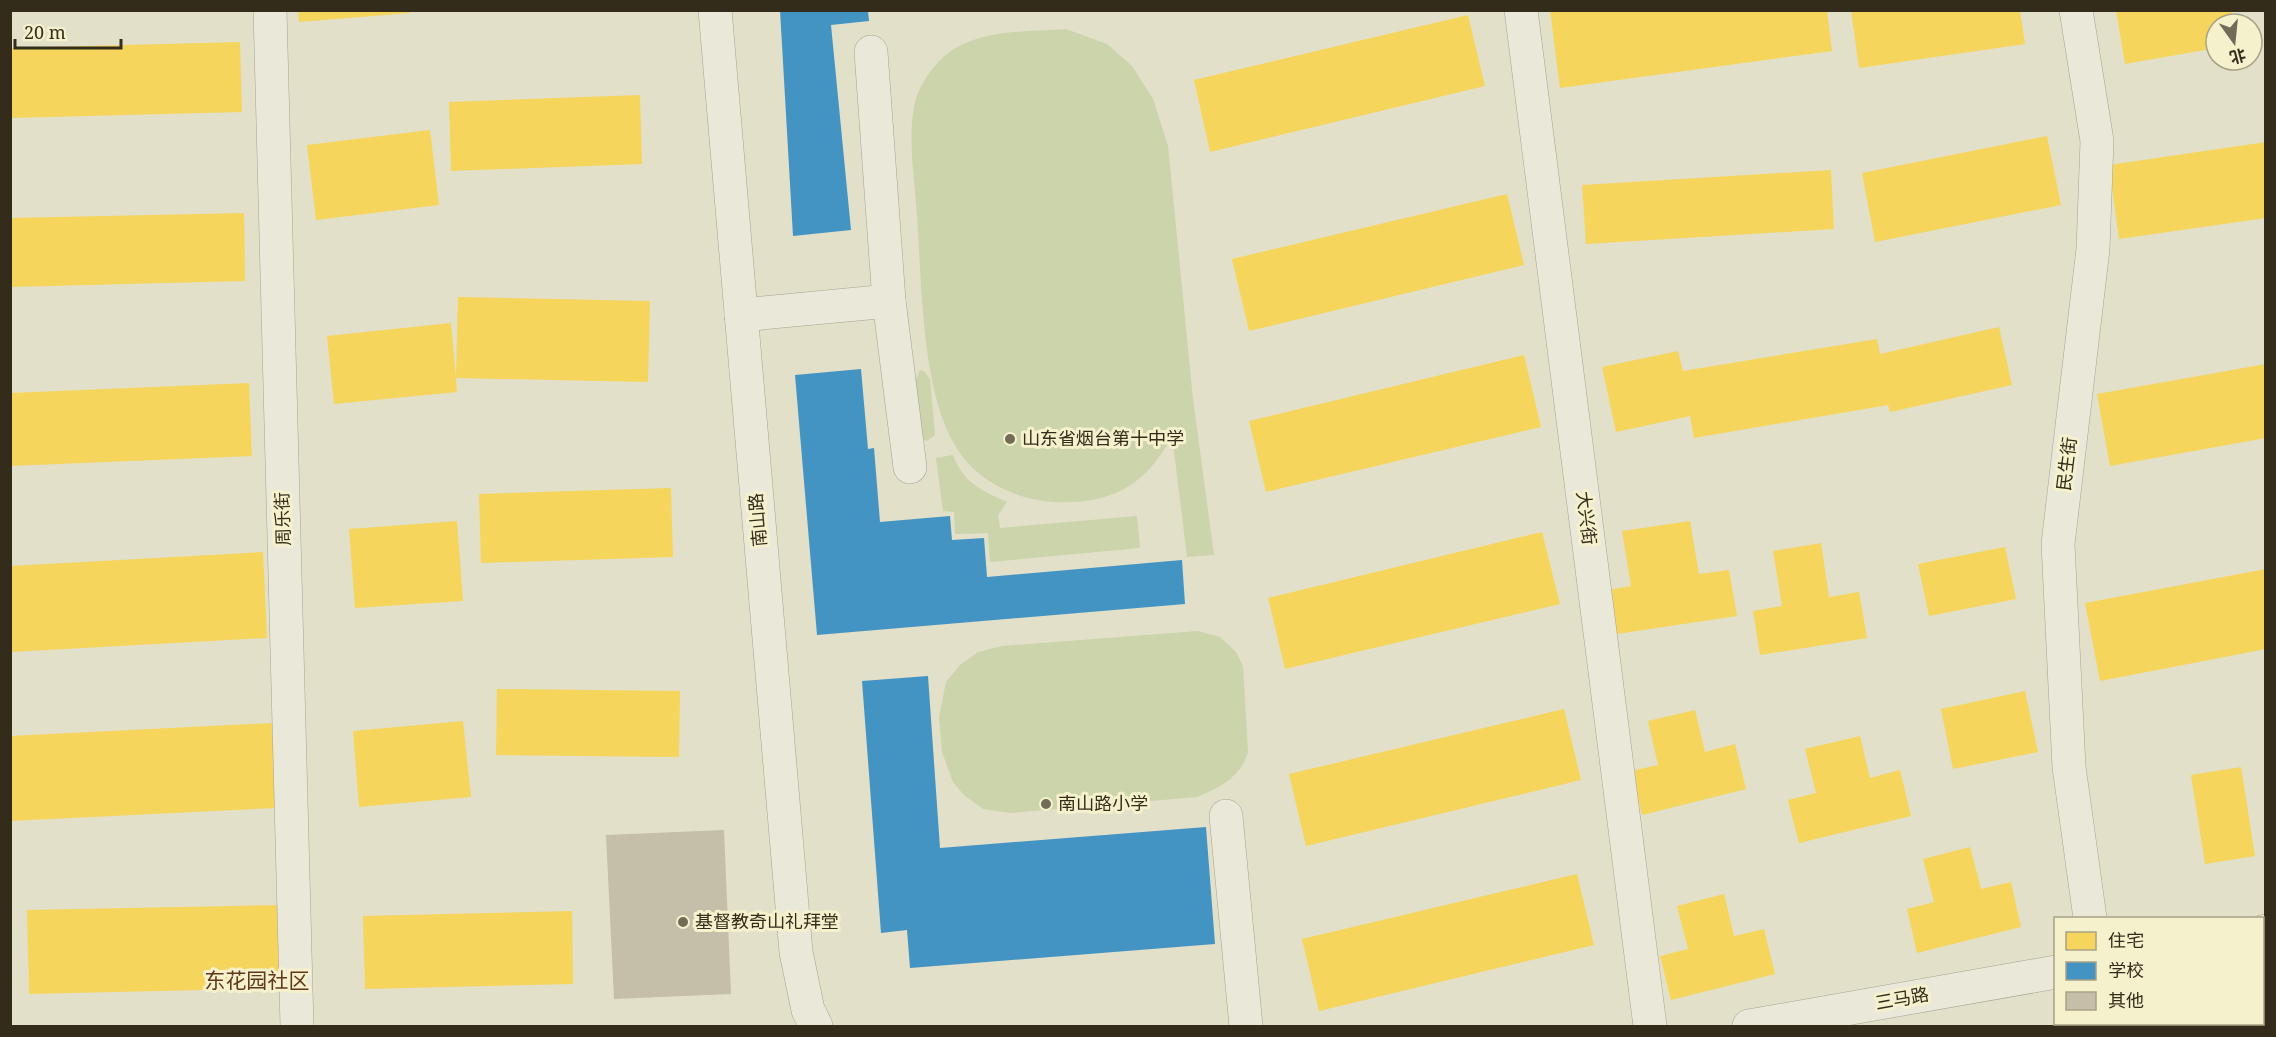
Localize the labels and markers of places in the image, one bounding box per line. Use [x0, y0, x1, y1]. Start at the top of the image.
place label: 山东省烟台第十中学 [1022, 426, 1184, 450]
marker: 山东省烟台第十中学 [1003, 432, 1017, 446]
place label: 南山路小学 [1058, 791, 1148, 815]
marker: 南山路小学 [1039, 797, 1053, 811]
place label: 基督教奇山礼拜堂 [695, 909, 839, 933]
marker: 基督教奇山礼拜堂 [676, 915, 690, 929]

